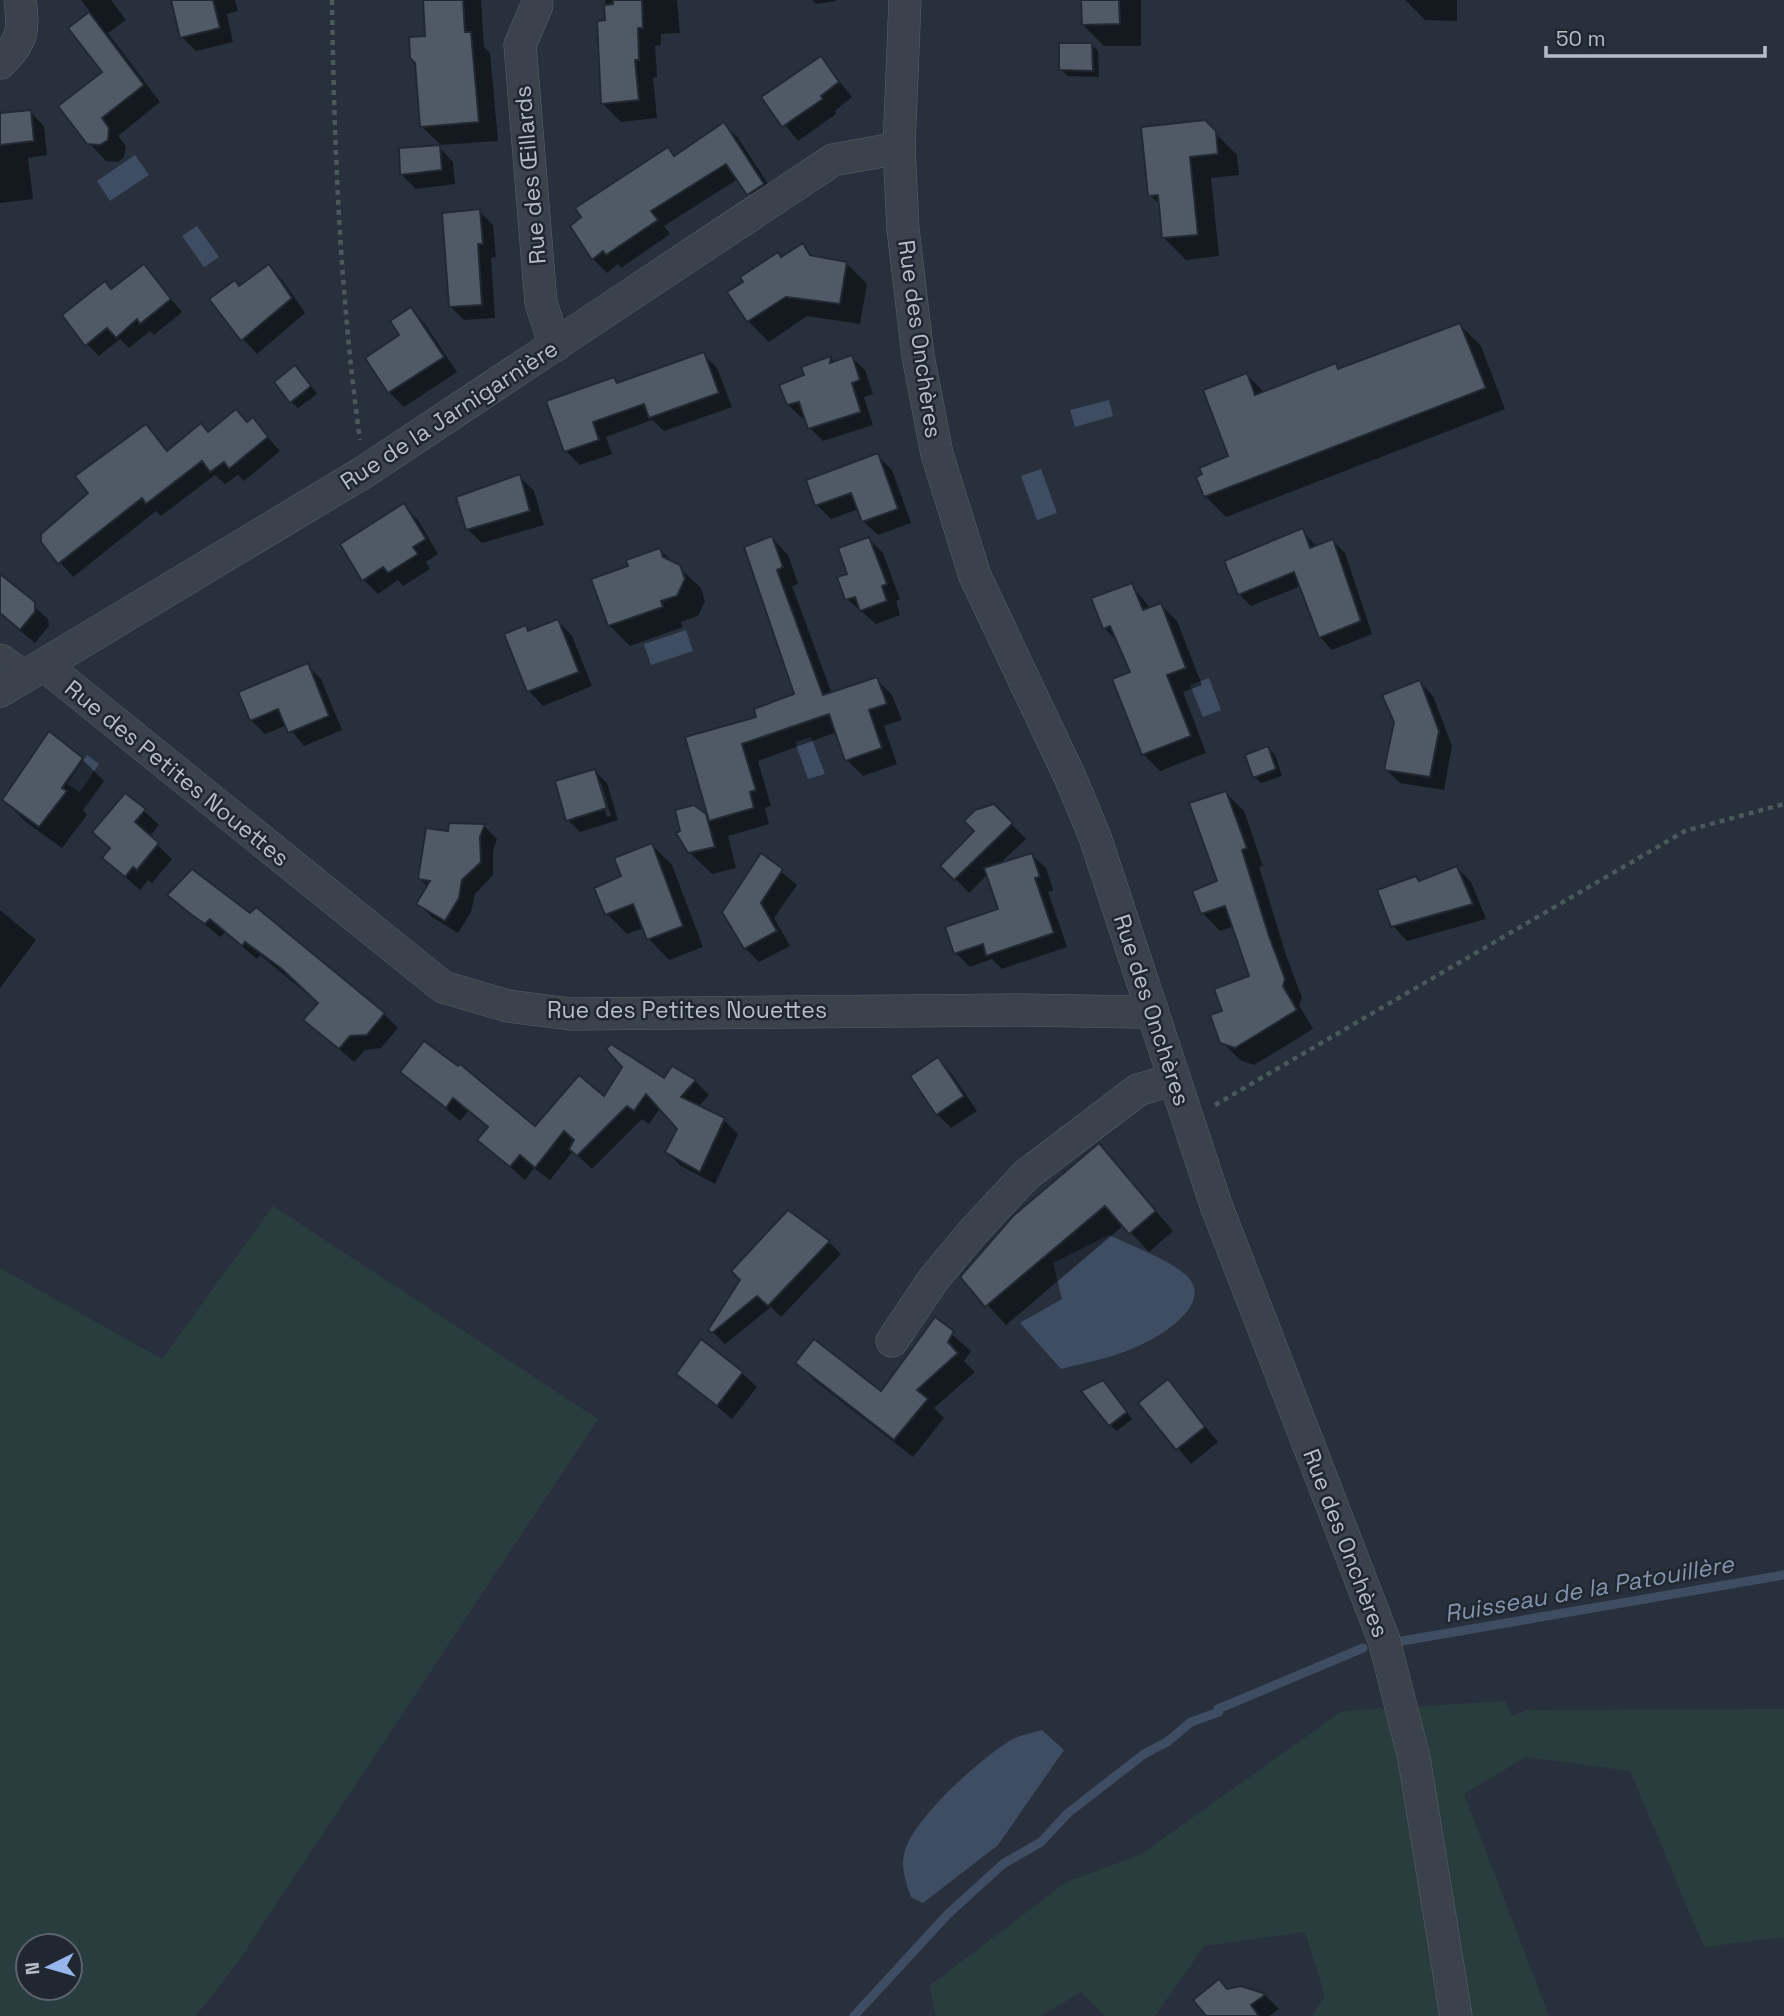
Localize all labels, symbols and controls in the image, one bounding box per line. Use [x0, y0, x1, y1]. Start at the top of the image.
scale bar [1546, 14, 1765, 58]
text: 50 m [1556, 25, 1606, 52]
street label: Rue des Œillards [507, 84, 553, 266]
street label: Rue des Onchères [891, 238, 949, 440]
street label: Rue de la Jarnigarnière [334, 333, 564, 497]
street label: Rue des Petites Nouettes [59, 673, 295, 873]
street label: Rue des Onchères [1107, 910, 1197, 1110]
street label: Rue des Petites Nouettes [547, 995, 827, 1025]
street label: Rue des Onchères [1296, 1444, 1396, 1642]
water label: Ruisseau de la Patouillère [1442, 1548, 1737, 1629]
north arrow [14, 1932, 84, 2002]
text: N [20, 1961, 46, 1976]

